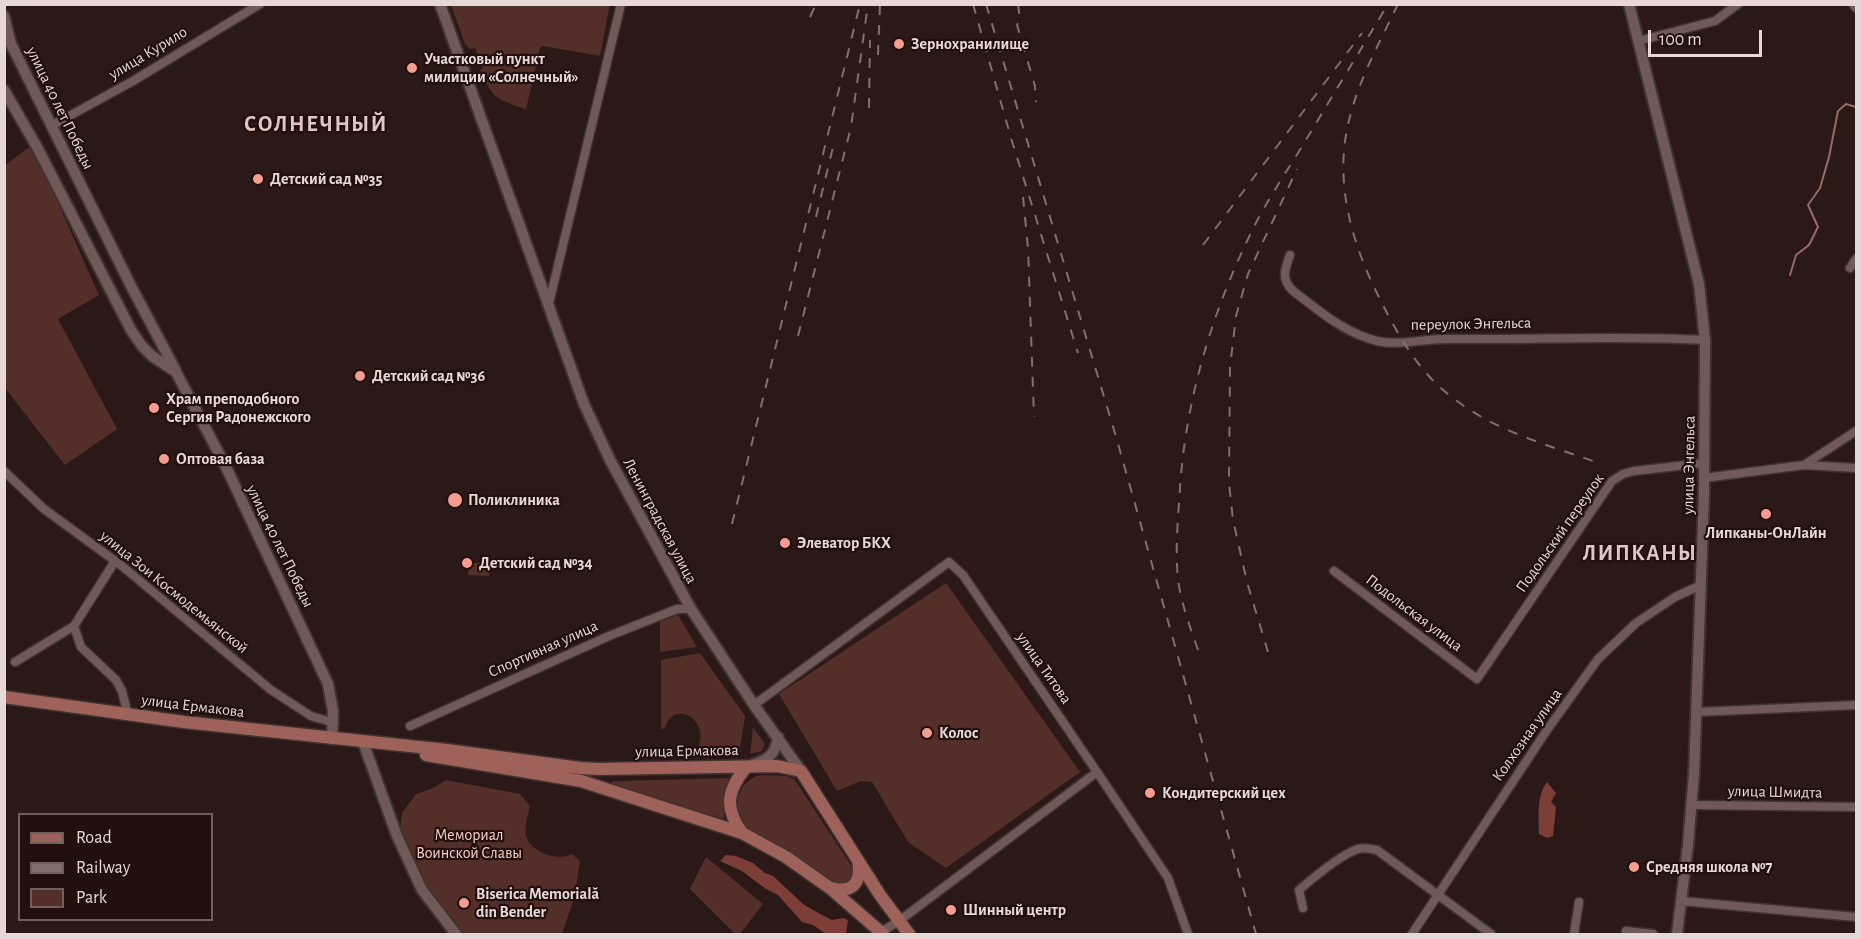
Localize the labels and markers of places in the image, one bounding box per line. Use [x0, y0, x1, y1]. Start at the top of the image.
place label: Зернохранилище [911, 34, 1029, 54]
marker: Зернохранилище [892, 37, 906, 51]
place label: Участковый пункт милиции «Солнечный» [424, 49, 579, 87]
marker: Участковый пункт милиции «Солнечный» [405, 61, 419, 75]
place label: Детский сад №35 [270, 169, 382, 189]
marker: Детский сад №35 [251, 172, 265, 186]
place label: Детский сад №36 [372, 366, 485, 386]
marker: Детский сад №36 [353, 369, 367, 383]
place label: Храм преподобного Сергия Радонежского [166, 389, 311, 427]
marker: Храм преподобного Сергия Радонежского [147, 401, 161, 415]
place label: Оптовая база [176, 449, 265, 469]
marker: Оптовая база [157, 452, 171, 466]
place label: Поликлиника [468, 490, 560, 510]
marker: Поликлиника [446, 491, 464, 509]
marker: Липканы-ОнЛайн [1759, 507, 1773, 521]
place label: Липканы-ОнЛайн [1705, 523, 1827, 543]
place label: Элеватор БКХ [797, 533, 891, 553]
marker: Элеватор БКХ [778, 536, 792, 550]
place label: Детский сад №34 [479, 553, 592, 573]
marker: Детский сад №34 [460, 556, 474, 570]
place label: Колос [939, 723, 978, 743]
marker: Колос [920, 726, 934, 740]
place label: Кондитерский цех [1162, 783, 1286, 803]
marker: Кондитерский цех [1143, 786, 1157, 800]
place label: Средняя школа №7 [1646, 857, 1772, 877]
marker: Средняя школа №7 [1627, 860, 1641, 874]
place label: Biserica Memorială din Bender [476, 884, 599, 922]
marker: Biserica Memorială din Bender [457, 896, 471, 910]
place label: Шинный центр [963, 900, 1066, 920]
marker: Шинный центр [944, 903, 958, 917]

